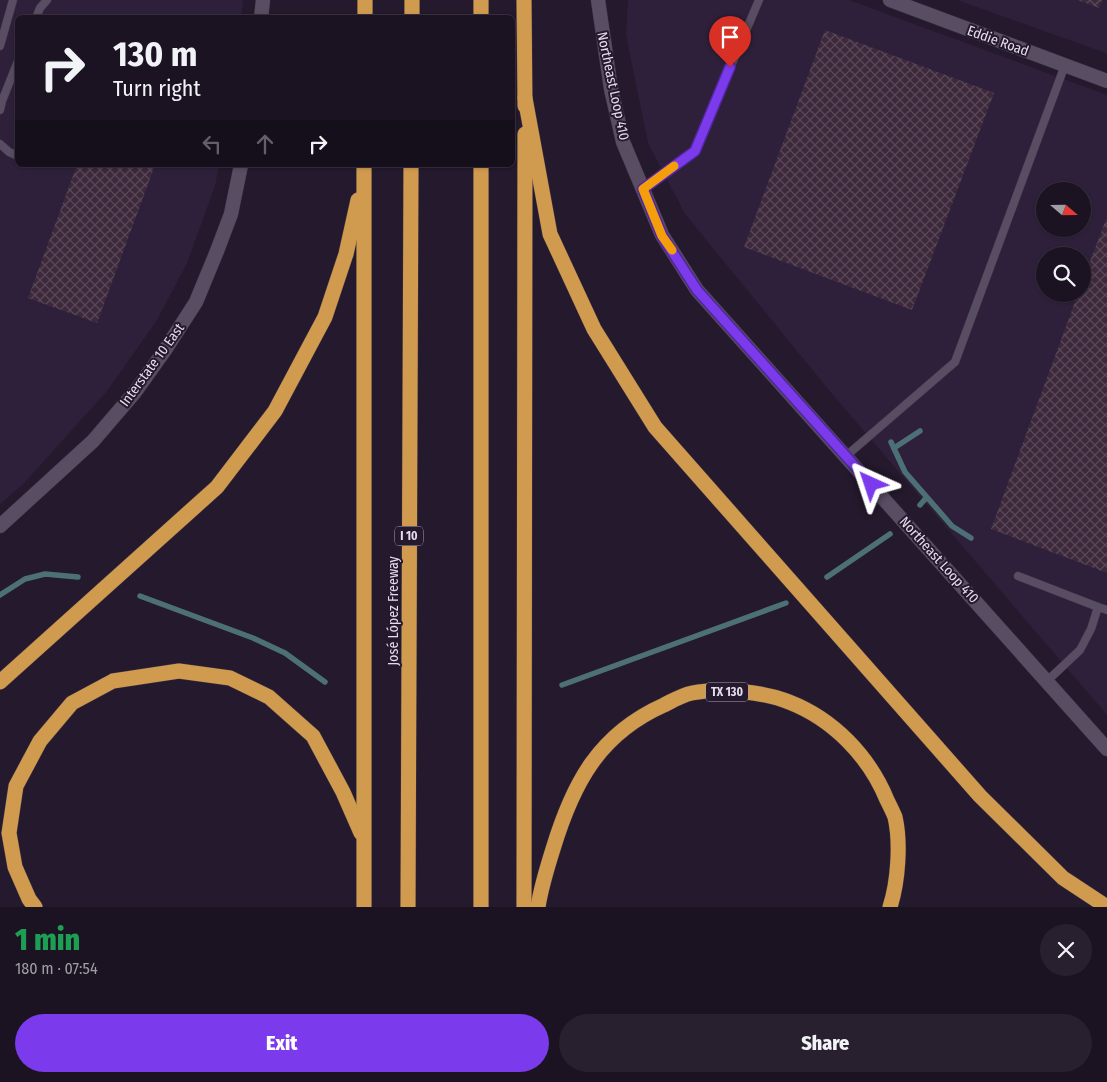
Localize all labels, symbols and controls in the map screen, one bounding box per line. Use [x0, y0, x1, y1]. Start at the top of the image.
pin [709, 16, 751, 67]
street label: Eddie Road [965, 22, 1031, 60]
icon: arrive [716, 23, 744, 51]
street label: Northeast Loop 410 [593, 30, 633, 142]
text: 130 m [113, 33, 197, 75]
icon: right [30, 35, 95, 100]
text: Turn right [113, 75, 201, 102]
icon: left [198, 130, 226, 158]
icon: ahead [251, 130, 279, 158]
icon: right [304, 130, 332, 158]
north arrow [1036, 182, 1091, 238]
map controls [1036, 182, 1091, 302]
button: search [1036, 247, 1091, 302]
street label: Interstate 10 East [116, 320, 188, 410]
position arrow [844, 457, 896, 509]
street label: Northeast Loop 410 [896, 513, 982, 607]
road number: I 10 [395, 526, 423, 546]
street label: José López Freeway [385, 555, 402, 666]
road number: TX 130 [706, 682, 748, 702]
text: 1 min [15, 922, 80, 958]
button: close [1040, 924, 1092, 976]
text: 180 m · 07:54 [15, 959, 98, 978]
button: Exit [15, 1014, 549, 1072]
button: Share [559, 1014, 1092, 1072]

